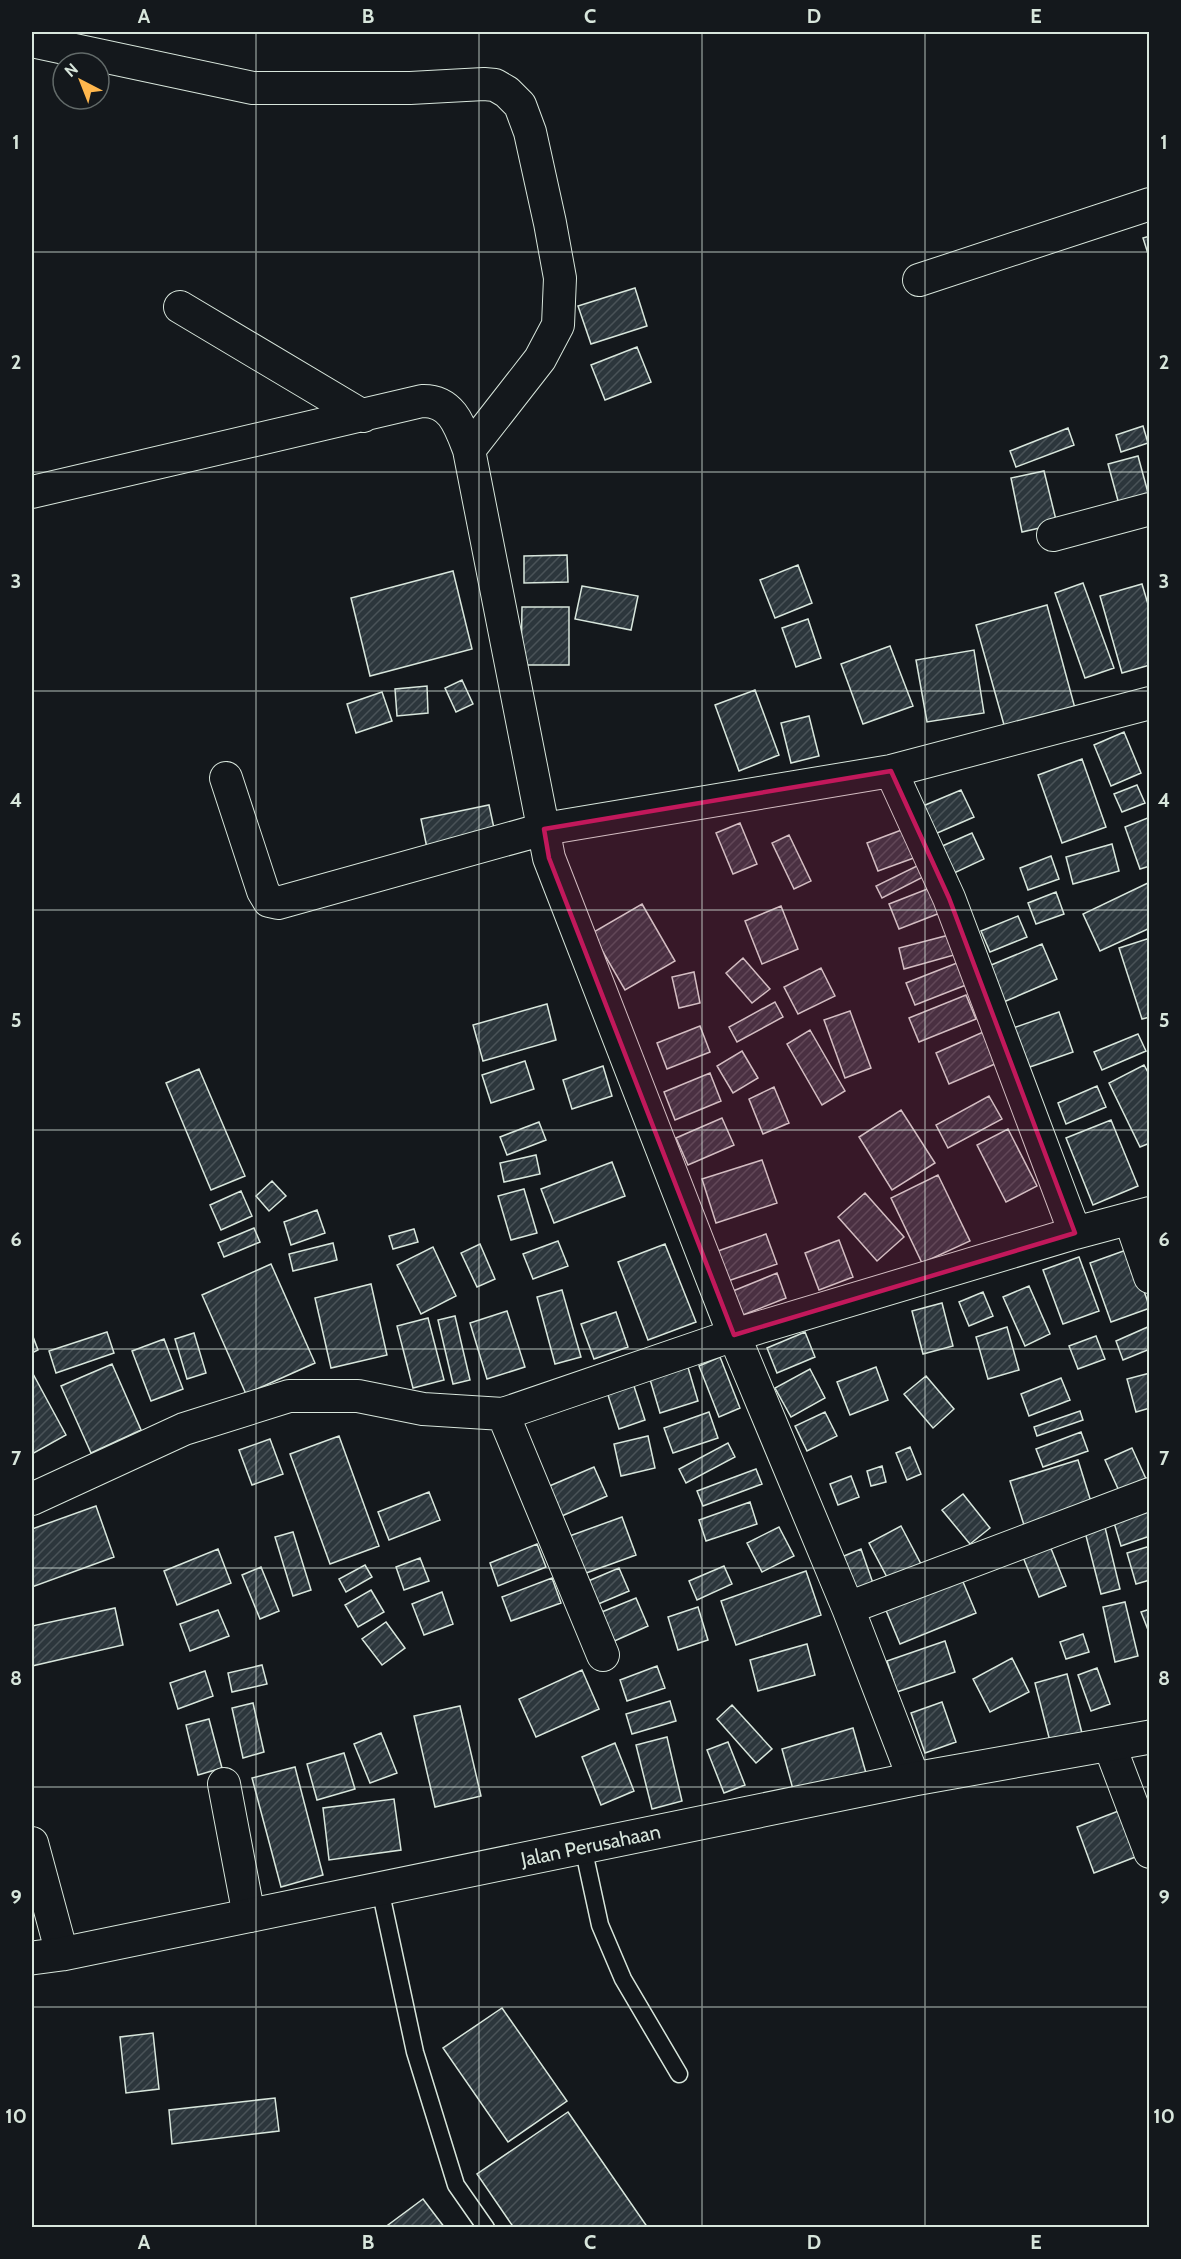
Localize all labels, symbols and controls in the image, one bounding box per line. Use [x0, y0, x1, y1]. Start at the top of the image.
text: A [138, 4, 151, 28]
text: B [362, 4, 374, 28]
text: C [584, 4, 596, 28]
text: D [807, 4, 821, 28]
text: E [1030, 4, 1042, 28]
north arrow [51, 51, 111, 111]
text: N [61, 59, 82, 81]
text: 1 [12, 130, 20, 154]
text: 1 [1160, 130, 1168, 154]
text: 2 [11, 350, 21, 374]
text: 2 [1159, 350, 1169, 374]
text: 3 [11, 569, 21, 593]
text: 3 [1159, 569, 1169, 593]
text: 4 [10, 788, 22, 812]
text: 4 [1158, 788, 1170, 812]
text: 5 [11, 1008, 21, 1032]
text: 5 [1159, 1008, 1169, 1032]
text: 6 [10, 1227, 22, 1251]
text: 6 [1158, 1227, 1170, 1251]
text: 7 [11, 1446, 22, 1470]
text: 7 [1159, 1446, 1170, 1470]
text: 8 [10, 1666, 22, 1690]
text: 8 [1158, 1666, 1170, 1690]
street label: Jalan Perusahaan [518, 1819, 663, 1872]
text: 9 [10, 1885, 22, 1909]
text: 9 [1158, 1885, 1170, 1909]
text: 10 [5, 2104, 27, 2128]
text: 10 [1153, 2104, 1175, 2128]
text: A [138, 2230, 151, 2254]
text: B [362, 2230, 374, 2254]
text: C [584, 2230, 596, 2254]
text: D [807, 2230, 821, 2254]
text: E [1030, 2230, 1042, 2254]

